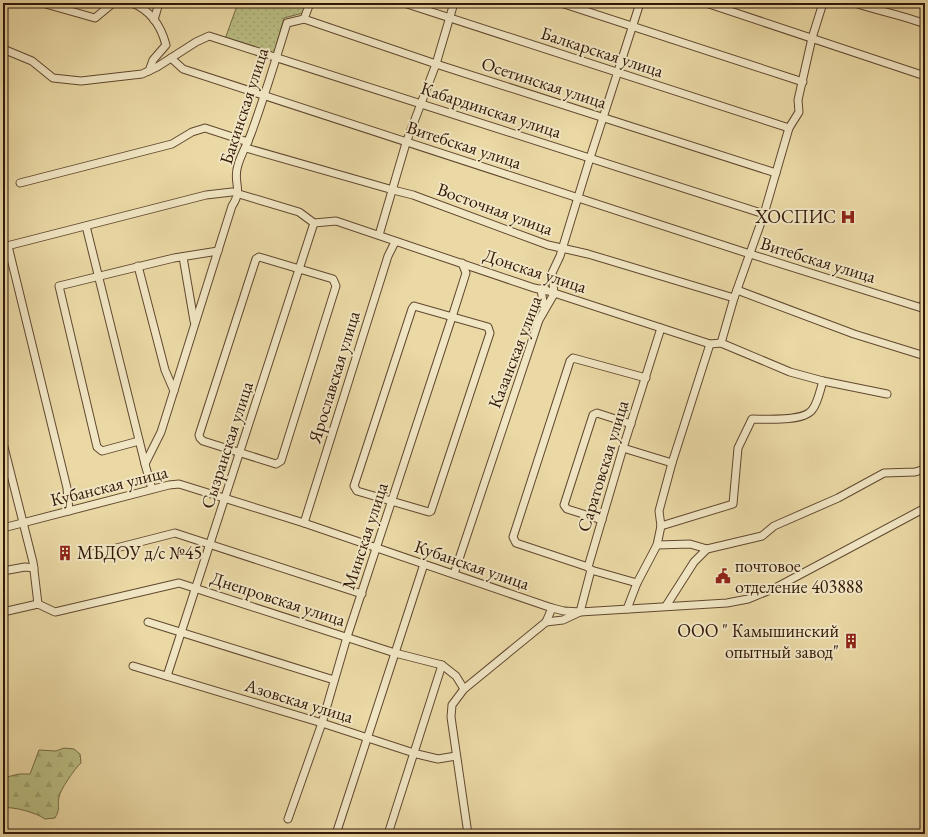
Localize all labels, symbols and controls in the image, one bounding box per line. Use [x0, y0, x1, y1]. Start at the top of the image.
street label: Балкарская улица [538, 21, 667, 82]
street label: Бакинская улица [214, 44, 273, 167]
street label: Осетинская улица [479, 51, 610, 114]
street label: Кабардинская улица [418, 76, 565, 143]
street label: Витебская улица [404, 115, 525, 174]
street label: Восточная улица [434, 177, 557, 240]
place label: ХОСПИС [754, 205, 836, 228]
hospital icon: ХОСПИС [839, 208, 857, 226]
street label: Витебская улица [758, 231, 879, 288]
street label: Донская улица [481, 243, 590, 298]
street label: Казанская улица [483, 292, 547, 411]
street label: Ярославская улица [302, 307, 365, 447]
street label: Сызранская улица [195, 378, 258, 511]
street label: Саратовская улица [572, 397, 634, 534]
street label: Кубанская улица [48, 460, 171, 511]
street label: Минская улица [336, 479, 393, 592]
street label: Кубанская улица [412, 534, 533, 595]
place label: МБДОУ д/с №45 [77, 541, 202, 564]
building icon: МБДОУ д/с №45 [56, 544, 74, 562]
place label: почтовое отделение 403888 [735, 554, 863, 598]
street label: Днепровская улица [208, 566, 349, 631]
public building icon: почтовое отделение 403888 [714, 567, 732, 585]
place label: ООО " Камышинский опытный завод" [677, 619, 839, 663]
building icon: ООО " Камышинский опытный завод" [842, 632, 860, 650]
street label: Азовская улица [241, 673, 357, 728]

